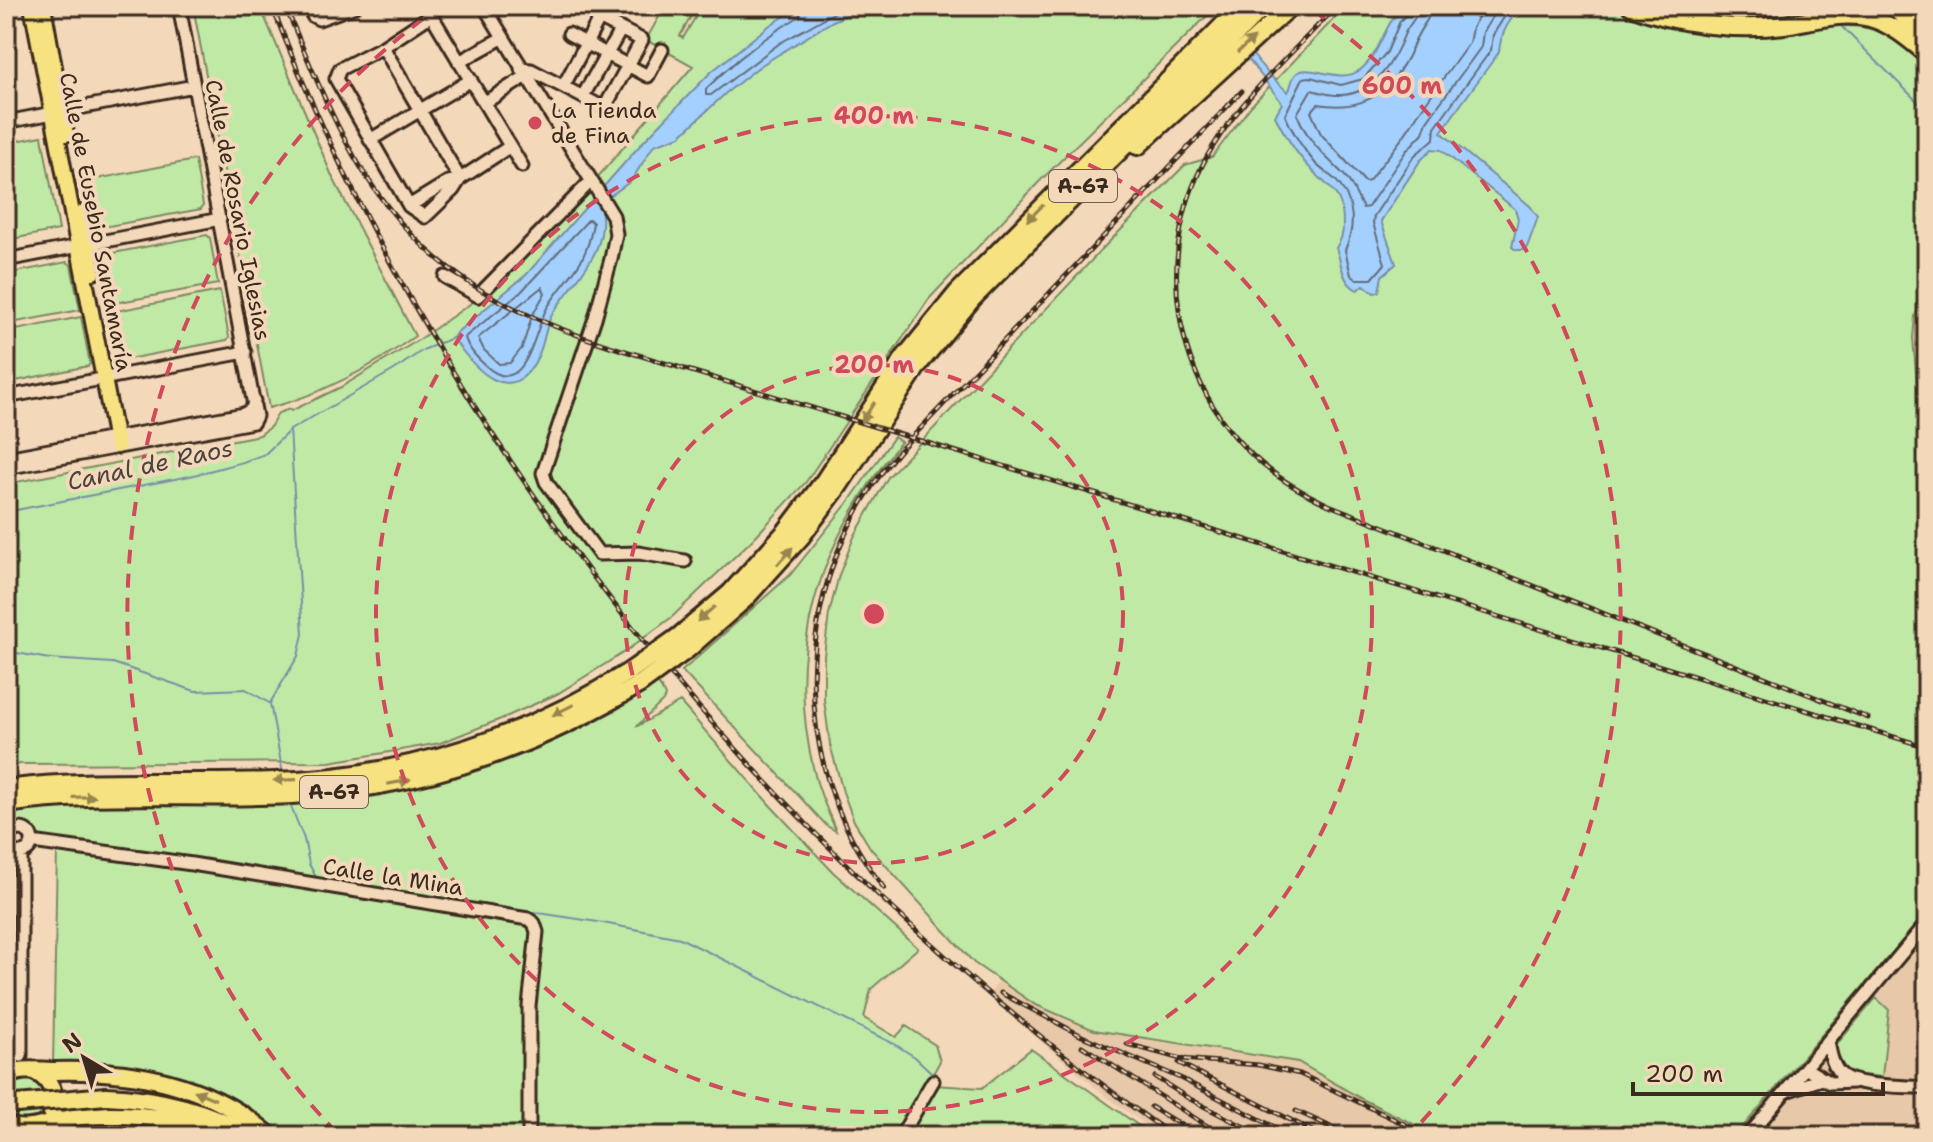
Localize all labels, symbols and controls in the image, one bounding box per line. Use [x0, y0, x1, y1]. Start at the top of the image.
one-way arrow [1236, 37, 1255, 55]
street label: Calle de Eusebio Santamaría [53, 70, 139, 374]
text: 600 m [1362, 70, 1442, 102]
street label: Calle de Rosario Iglesias [198, 77, 278, 343]
place label: La Tienda de Fina [551, 96, 657, 150]
text: 400 m [834, 100, 914, 132]
marker: La Tienda de Fina [526, 114, 544, 132]
road number: A-67 [1049, 170, 1117, 202]
one-way arrow [1026, 203, 1045, 222]
text: 200 m [834, 349, 914, 381]
one-way arrow [862, 401, 876, 423]
water label: Canal de Raos [64, 432, 236, 498]
one-way arrow [776, 547, 793, 567]
centre of rings [860, 600, 888, 628]
one-way arrow [697, 605, 717, 622]
one-way arrow [551, 703, 574, 717]
one-way arrow [272, 774, 297, 787]
one-way arrow [386, 775, 411, 788]
road number: A-67 [300, 776, 368, 808]
one-way arrow [72, 790, 97, 803]
street label: Calle la Mina [321, 852, 465, 902]
north arrow [44, 1018, 124, 1098]
text: N [56, 1026, 88, 1059]
scale bar [1633, 1046, 1883, 1096]
text: 200 m [1645, 1058, 1723, 1090]
one-way arrow [193, 1088, 217, 1101]

